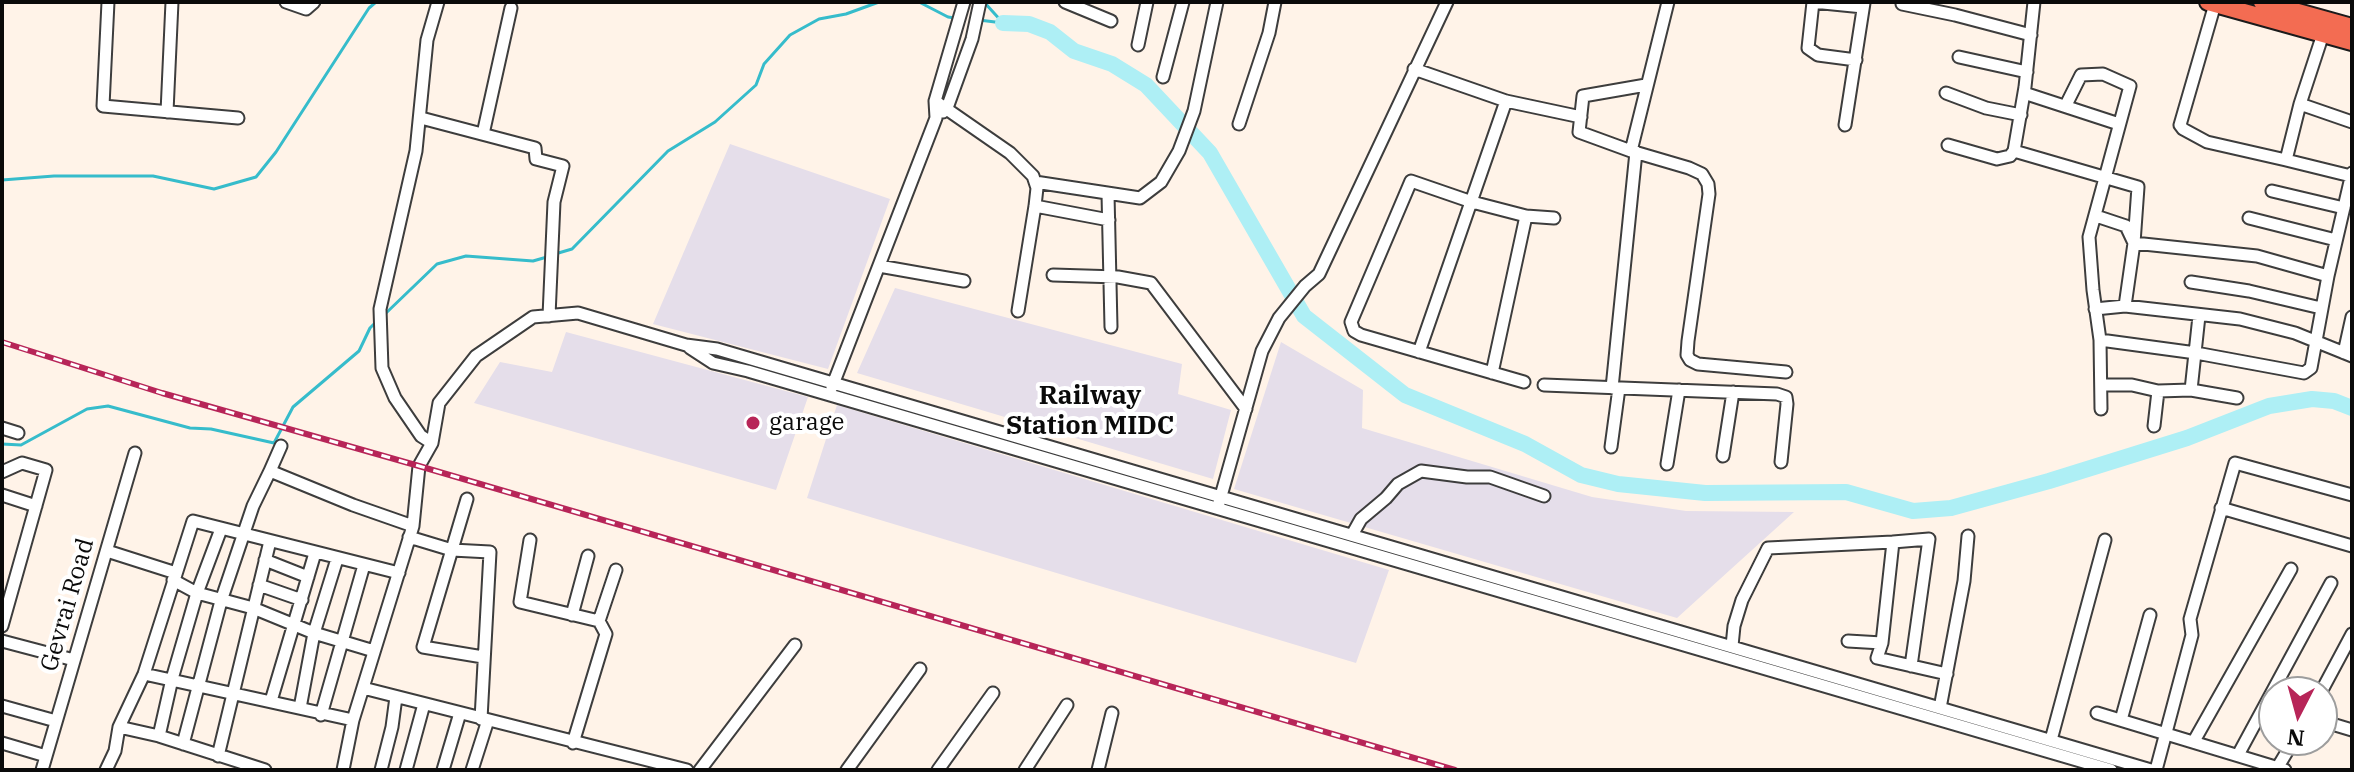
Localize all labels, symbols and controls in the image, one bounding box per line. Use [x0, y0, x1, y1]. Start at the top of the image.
district label: Railway Station MIDC [1006, 380, 1174, 442]
place label: garage [769, 409, 844, 437]
marker: garage [744, 414, 762, 432]
street label: Gevrai Road [35, 535, 101, 675]
north arrow [2258, 676, 2338, 756]
text: N [2285, 723, 2306, 754]

